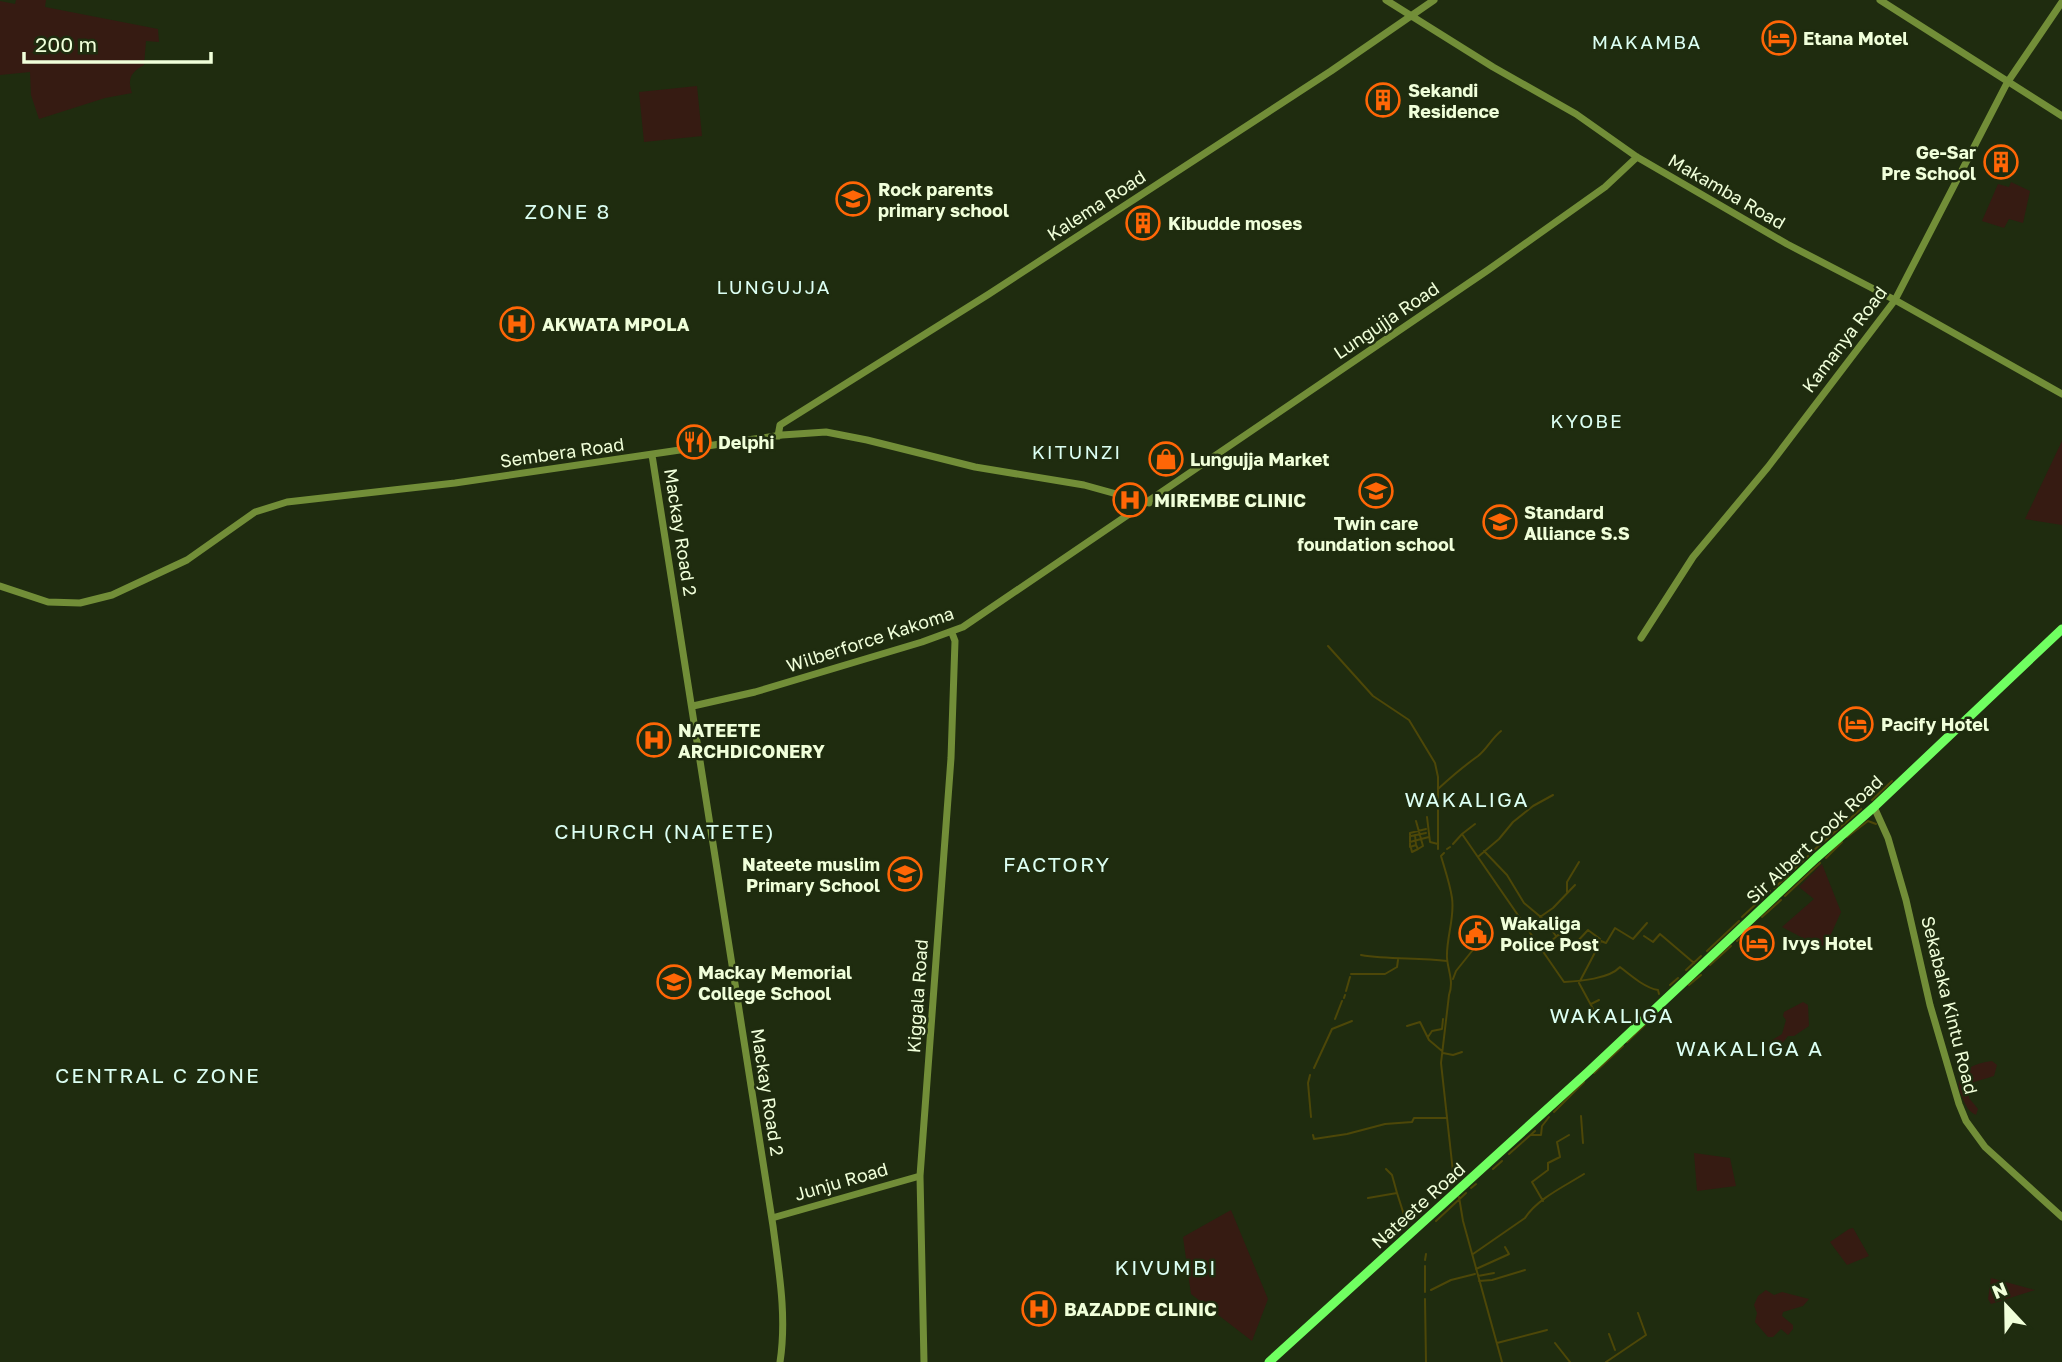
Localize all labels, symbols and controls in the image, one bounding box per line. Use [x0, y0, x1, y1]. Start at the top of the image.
hotel icon: Etana Motel [1760, 19, 1798, 57]
scale bar [24, 21, 212, 65]
place label: Etana Motel [1803, 27, 1908, 49]
district label: MAKAMBA [1592, 30, 1702, 53]
text: 200 m [35, 31, 97, 57]
place label: Sekandi Residence [1408, 79, 1500, 122]
building icon: Sekandi Residence [1364, 81, 1402, 119]
place label: Ge-Sar Pre School [1881, 141, 1976, 184]
building icon: Ge-Sar Pre School [1982, 143, 2020, 181]
street label: Makamba Road [1665, 149, 1789, 233]
street label: Kalema Road [1043, 165, 1149, 245]
place label: Rock parents primary school [878, 178, 1009, 221]
school or university icon: Rock parents primary school [834, 180, 872, 218]
district label: ZONE 8 [525, 198, 611, 224]
building icon: Kibudde moses [1124, 204, 1162, 242]
place label: Kibudde moses [1168, 212, 1302, 234]
district label: LUNGUJJA [716, 275, 832, 298]
street label: Lungujja Road [1329, 277, 1443, 363]
street label: Kamanya Road [1797, 281, 1891, 397]
hospital icon: AKWATA MPOLA [498, 305, 536, 343]
place label: AKWATA MPOLA [542, 313, 690, 335]
district label: KYOBE [1550, 409, 1624, 432]
restaurant icon: Delphi [675, 423, 713, 461]
place label: Delphi [718, 431, 774, 453]
street label: Sembera Road [499, 432, 625, 472]
district label: KITUNZI [1032, 440, 1122, 463]
shop icon: Lungujja Market [1147, 440, 1185, 478]
place label: Lungujja Market [1190, 448, 1330, 470]
street label: Mackay Road 2 [660, 467, 702, 597]
school or university icon: Twin care foundation school [1357, 472, 1395, 510]
hospital icon: MIREMBE CLINIC [1111, 481, 1149, 519]
place label: MIREMBE CLINIC [1154, 489, 1306, 511]
place label: Standard Alliance S.S [1524, 501, 1630, 544]
school or university icon: Standard Alliance S.S [1481, 503, 1519, 541]
place label: Twin care foundation school [1297, 512, 1455, 555]
street label: Wilberforce Kakoma [784, 602, 956, 676]
hotel icon: Pacify Hotel [1837, 705, 1875, 743]
place label: Pacify Hotel [1881, 713, 1989, 735]
place label: NATEETE ARCHDICONERY [678, 719, 825, 762]
hospital icon: NATEETE ARCHDICONERY [635, 721, 673, 759]
street label: Sir Albert Cook Road [1741, 770, 1887, 908]
district label: WAKALIGA [1405, 786, 1529, 812]
district label: CHURCH (NATETE) [554, 818, 776, 844]
district label: FACTORY [1003, 851, 1111, 877]
place label: Nateete muslim Primary School [742, 853, 880, 896]
school or university icon: Nateete muslim Primary School [886, 855, 924, 893]
place label: Wakaliga Police Post [1500, 912, 1599, 955]
public building icon: Wakaliga Police Post [1457, 914, 1495, 952]
street label: Sekabaka Kintu Road [1917, 914, 1983, 1096]
hotel icon: Ivys Hotel [1738, 924, 1776, 962]
place label: Ivys Hotel [1782, 932, 1873, 954]
street label: Kiggala Road [902, 938, 932, 1054]
place label: Mackay Memorial College School [698, 961, 852, 1004]
school or university icon: Mackay Memorial College School [655, 963, 693, 1001]
district label: WAKALIGA [1550, 1002, 1674, 1028]
street label: Mackay Road 2 [747, 1027, 789, 1157]
district label: WAKALIGA A [1676, 1035, 1824, 1061]
district label: CENTRAL C ZONE [55, 1062, 261, 1088]
street label: Junju Road [792, 1157, 890, 1205]
street label: Nateete Road [1367, 1157, 1469, 1253]
district label: KIVUMBI [1114, 1254, 1218, 1280]
north arrow [1971, 1271, 2041, 1341]
text: N [1988, 1276, 2010, 1303]
hospital icon: BAZADDE CLINIC [1020, 1290, 1058, 1328]
place label: BAZADDE CLINIC [1064, 1298, 1217, 1320]

